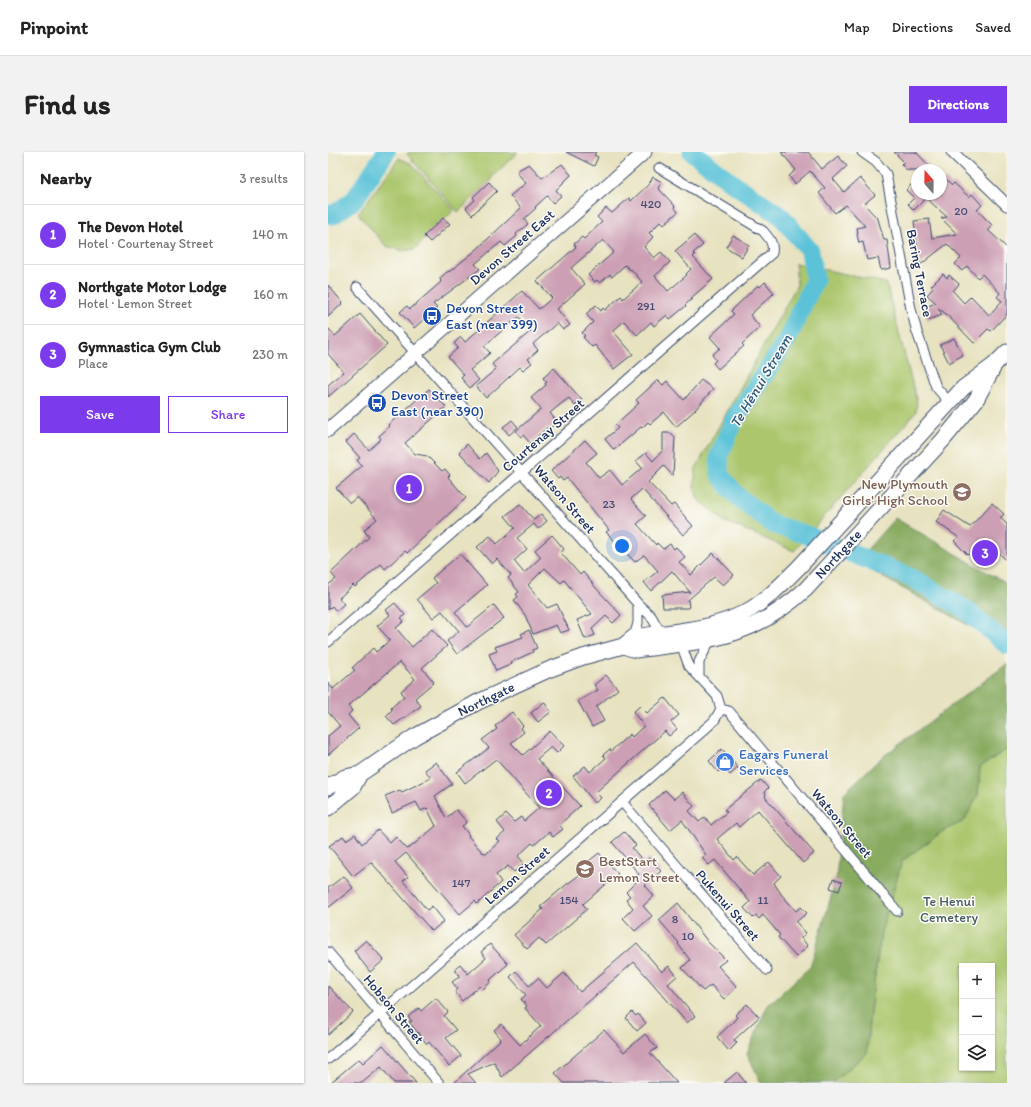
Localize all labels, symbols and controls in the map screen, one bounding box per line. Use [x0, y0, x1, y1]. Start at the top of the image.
text: Pinpoint [20, 16, 88, 39]
text: Map [844, 19, 870, 36]
text: Directions [892, 19, 953, 36]
text: Saved [975, 19, 1011, 36]
button: Directions [909, 86, 1007, 123]
text: Find us [24, 87, 111, 121]
north arrow [911, 164, 947, 200]
text: Nearby [40, 168, 92, 188]
text: 3 results [239, 171, 288, 186]
house number: 420 [641, 197, 661, 211]
house number: 20 [954, 204, 968, 218]
street label: Devon Street East [466, 206, 558, 289]
text: The Devon Hotel [78, 218, 183, 236]
text: 1 [50, 227, 56, 242]
text: 140 m [252, 227, 288, 242]
street label: Baring Terrace [903, 228, 936, 319]
text: Hotel · Courtenay Street [78, 236, 213, 251]
text: Northgate Motor Lodge [78, 278, 227, 296]
text: 2 [50, 287, 56, 302]
text: 160 m [253, 287, 288, 302]
text: Hotel · Lemon Street [78, 296, 192, 311]
house number: 291 [637, 299, 656, 313]
place label: Devon Street East (near 399) [446, 300, 538, 333]
bus stop icon: Devon Street East (near 399) [421, 305, 443, 327]
water label: Te Hēnui Stream [726, 331, 796, 431]
text: Gymnastica Gym Club [78, 338, 221, 356]
text: 3 [49, 347, 57, 362]
text: 230 m [252, 347, 288, 362]
text: Place [78, 356, 108, 371]
place label: Devon Street East (near 390) [391, 387, 484, 420]
bus stop icon: Devon Street East (near 390) [366, 392, 388, 414]
street label: Courtenay Street [499, 395, 588, 476]
button: Save [40, 396, 160, 433]
button: Share [168, 396, 288, 433]
street label: Watson Street [530, 461, 599, 537]
pin: 1 [396, 473, 422, 503]
place label: New Plymouth Girls' High School [842, 476, 949, 509]
school or university icon: New Plymouth Girls' High School [951, 481, 973, 503]
house number: 23 [603, 497, 616, 511]
street label: Northgate [811, 526, 866, 582]
your location [612, 536, 632, 556]
pin: 3 [972, 538, 998, 568]
street label: Northgate [455, 678, 518, 720]
place label: Eagars Funeral Services [739, 746, 829, 779]
shop icon: Eagars Funeral Services [714, 751, 736, 773]
pin: 2 [536, 778, 562, 808]
street label: Watson Street [808, 785, 876, 862]
street label: Lemon Street [481, 843, 553, 908]
place label: BestStart Lemon Street [599, 853, 680, 886]
school or university icon: BestStart Lemon Street [574, 858, 596, 880]
street label: Pukenui Street [692, 866, 763, 944]
house number: 147 [452, 876, 470, 890]
house number: 154 [559, 893, 579, 907]
house number: 11 [757, 893, 769, 907]
park label: Te Henui Cemetery [920, 893, 979, 926]
house number: 8 [672, 912, 679, 926]
house number: 10 [682, 929, 694, 943]
map controls [959, 963, 995, 1071]
button: + [959, 963, 995, 999]
street label: Hobson Street [360, 971, 428, 1048]
button: − [959, 999, 995, 1035]
button: layers [959, 1035, 995, 1071]

